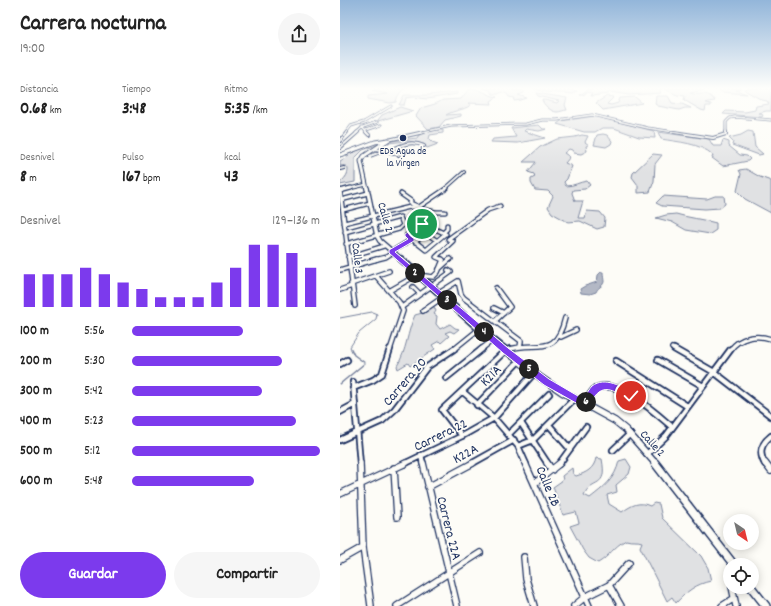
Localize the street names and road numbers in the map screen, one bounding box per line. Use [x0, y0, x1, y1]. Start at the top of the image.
street label: Calle 2 [372, 200, 397, 234]
street label: Calle 3 [346, 242, 367, 274]
street label: Carrera 20 [379, 354, 432, 411]
street label: K21A [476, 361, 507, 392]
street label: Carrera 22 [411, 414, 471, 457]
street label: Calle 2 [635, 427, 668, 461]
street label: K22A [450, 440, 483, 470]
street label: Calle 2B [530, 463, 565, 510]
street label: Carrera 22A [431, 495, 466, 563]

